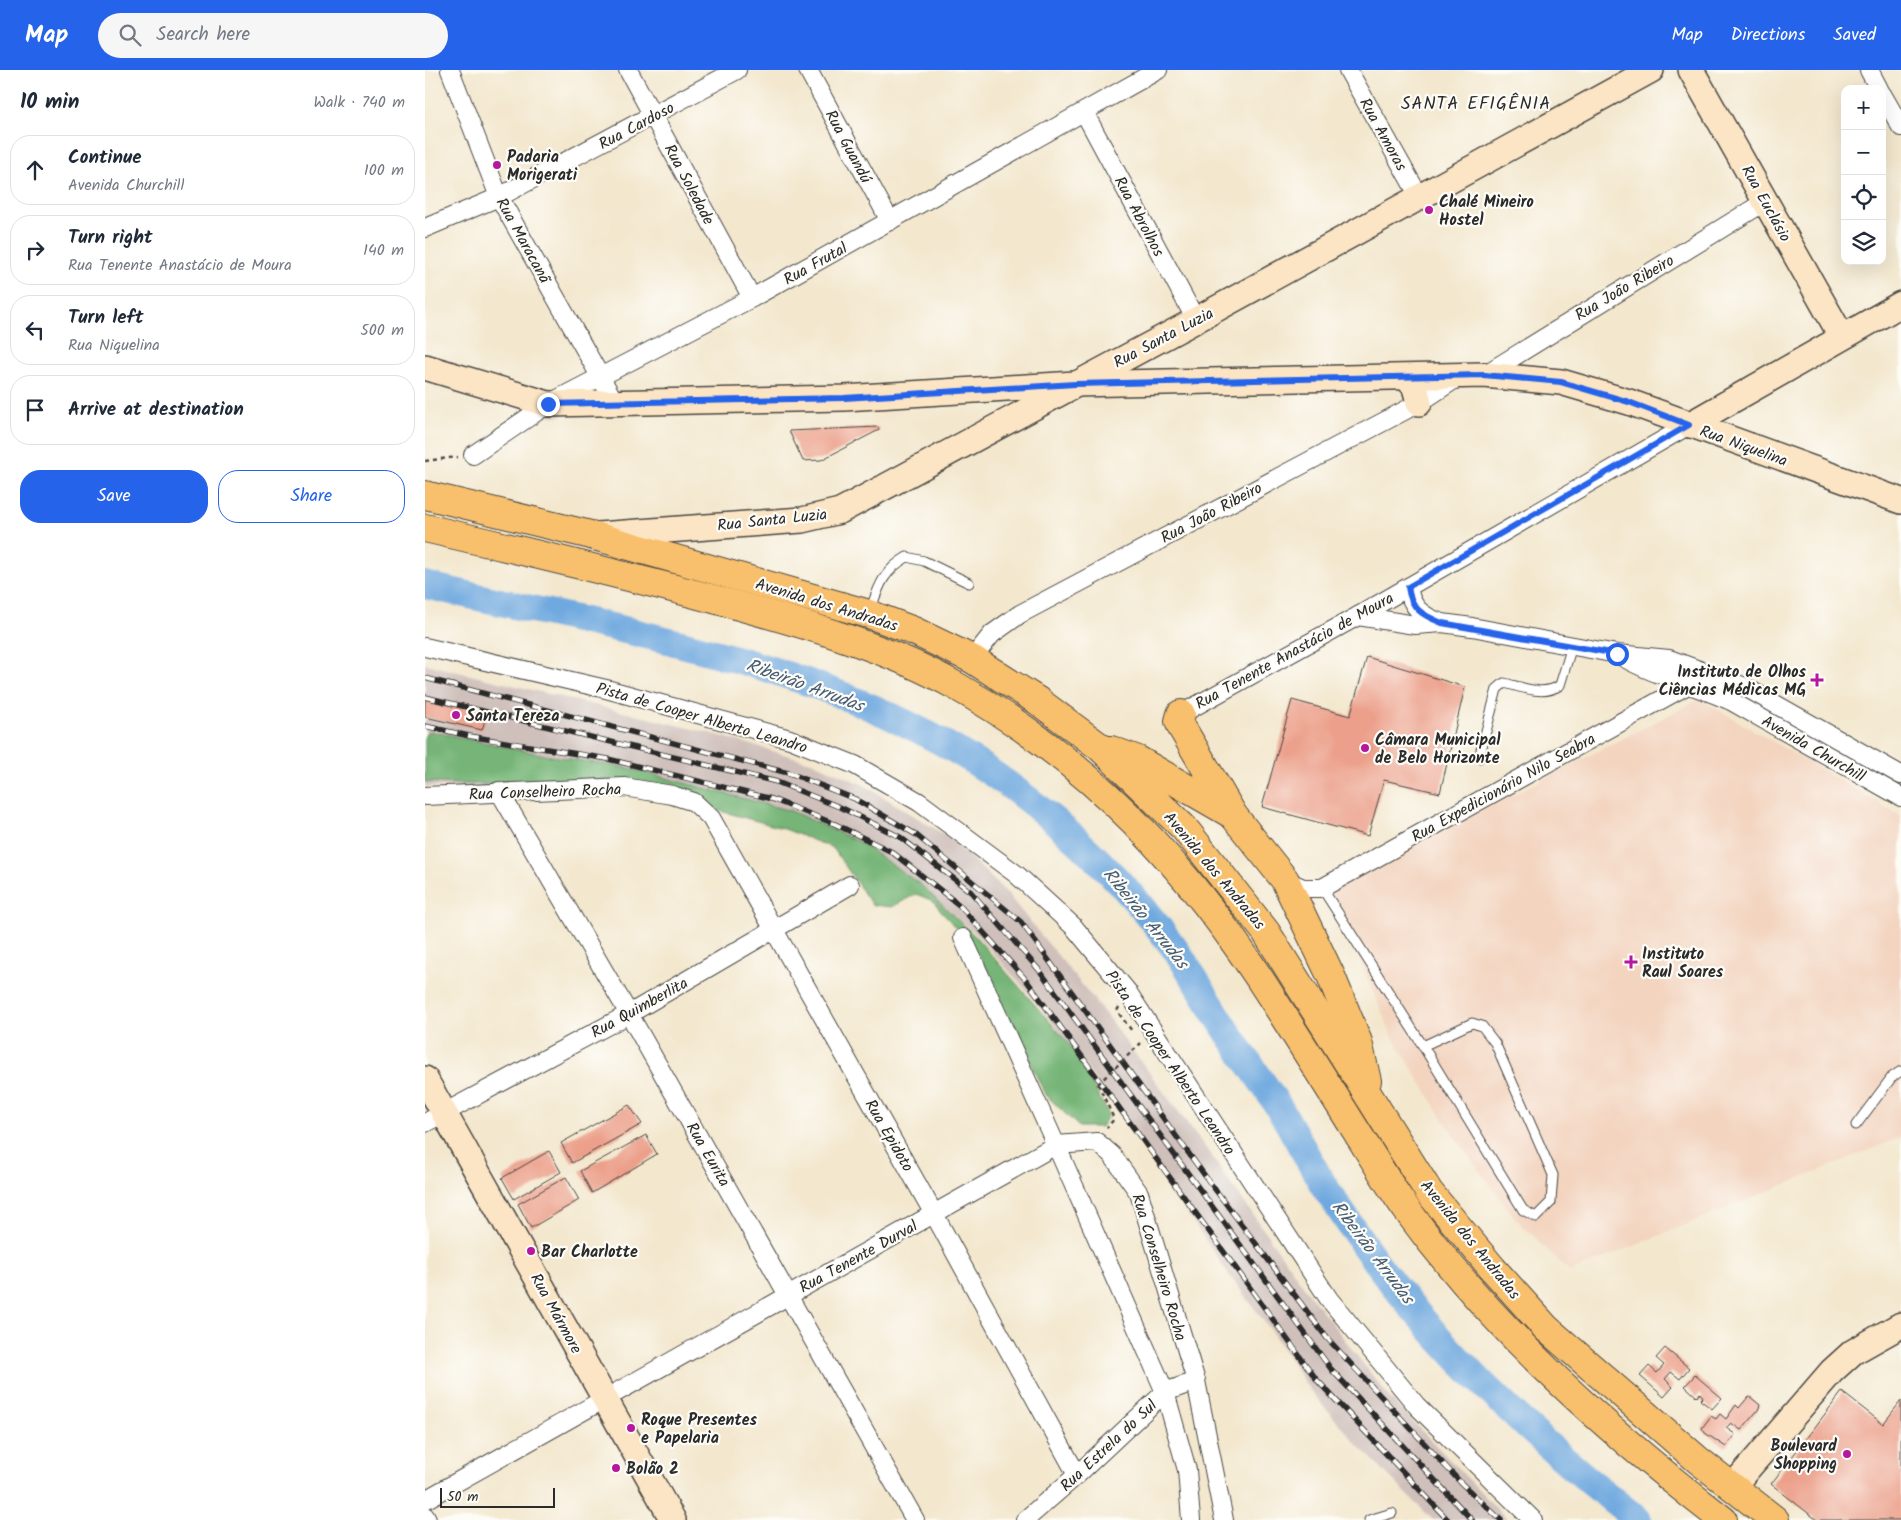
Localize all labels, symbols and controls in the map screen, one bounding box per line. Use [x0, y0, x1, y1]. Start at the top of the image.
search box [98, 13, 448, 58]
text: Map [25, 16, 68, 55]
text: Search here [156, 20, 250, 50]
icon: search [116, 21, 144, 49]
text: Map [1671, 21, 1703, 50]
text: Directions [1731, 21, 1805, 50]
text: Saved [1833, 21, 1876, 50]
map controls [1841, 85, 1886, 265]
button: + [1841, 85, 1886, 130]
text: 10 min [20, 86, 80, 119]
text: Walk · 740 m [314, 90, 405, 115]
district label: SANTA EFIGÊNIA [1401, 90, 1551, 119]
street label: Rua Amoras [1352, 94, 1413, 176]
street label: Rua Cardoso [594, 96, 679, 157]
street label: Rua Guandú [818, 105, 878, 188]
button: − [1841, 130, 1886, 175]
street label: Rua Soledade [657, 140, 720, 230]
text: Continue [68, 143, 141, 173]
place label: Padaria Morigerati [507, 145, 578, 188]
icon: ahead [21, 156, 49, 184]
text: 100 m [364, 158, 404, 183]
marker: Padaria Morigerati [491, 159, 503, 171]
street label: Rua Euclásio [1734, 161, 1797, 247]
street label: Rua Abrolhos [1107, 172, 1170, 262]
text: Avenida Churchill [68, 173, 184, 198]
button: locate [1841, 175, 1886, 220]
place label: Chalé Mineiro Hostel [1439, 190, 1534, 233]
street label: Rua Maracanã [489, 193, 557, 289]
marker: Chalé Mineiro Hostel [1423, 204, 1435, 216]
button: layers [1841, 220, 1886, 265]
text: Turn right [68, 223, 153, 253]
icon: right [21, 236, 49, 264]
street label: Rua Frutal [779, 236, 852, 292]
text: 140 m [363, 238, 404, 263]
street label: Rua João Ribeiro [1570, 249, 1679, 328]
text: Rua Tenente Anastácio de Moura [68, 253, 292, 278]
street label: Rua Santa Luzia [1109, 301, 1218, 375]
text: Turn left [68, 303, 143, 333]
icon: left [21, 316, 49, 344]
text: 500 m [360, 318, 404, 343]
text: Rua Niquelina [68, 333, 160, 358]
route end [537, 393, 560, 416]
text: Arrive at destination [68, 395, 244, 425]
icon: arrive [21, 396, 49, 424]
street label: Rua Niquelina [1696, 419, 1791, 474]
button: Save [20, 470, 208, 523]
button: Share [218, 470, 405, 523]
street label: Rua João Ribeiro [1156, 476, 1267, 551]
street label: Rua Santa Luzia [716, 502, 828, 539]
street label: Avenida dos Andradas [752, 572, 901, 639]
street label: Rua Tenente Anastácio de Moura [1191, 586, 1399, 716]
route start [1606, 643, 1629, 666]
water label: Ribeirão Arrudas [742, 652, 869, 722]
place label: Instituto de Olhos Ciências Médicas MG [1659, 660, 1807, 703]
marker: Instituto de Olhos Ciências Médicas MG [1810, 673, 1824, 687]
street label: Pista de Cooper Alberto Leandro [593, 676, 810, 761]
place label: Santa Tereza [466, 704, 559, 729]
marker: Santa Tereza [450, 709, 462, 721]
street label: Avenida Churchill [1757, 709, 1870, 789]
street label: Rua Expedicionário Nilo Seabra [1407, 727, 1601, 850]
place label: Câmara Municipal de Belo Horizonte [1375, 728, 1501, 771]
marker: Câmara Municipal de Belo Horizonte [1359, 742, 1371, 754]
street label: Rua Conselheiro Rocha [468, 777, 622, 808]
street label: Avenida dos Andradas [1157, 806, 1271, 936]
water label: Ribeirão Arrudas [1095, 862, 1196, 978]
place label: Instituto Raul Soares [1642, 942, 1724, 985]
marker: Instituto Raul Soares [1624, 955, 1638, 969]
street label: Pista de Cooper Alberto Leandro [1098, 965, 1241, 1160]
street label: Rua Quimberlita [587, 971, 693, 1045]
street label: Rua Epidoto [858, 1095, 920, 1177]
street label: Rua Eurita [679, 1118, 736, 1192]
street label: Avenida dos Andradas [1414, 1175, 1526, 1305]
street label: Rua Conselheiro Rocha [1124, 1191, 1193, 1344]
water label: Ribeirão Arrudas [1323, 1195, 1422, 1313]
street label: Rua Tenente Durval [795, 1214, 923, 1300]
place label: Bar Charlotte [541, 1240, 638, 1265]
marker: Bar Charlotte [525, 1245, 537, 1257]
street label: Rua Mármore [523, 1269, 588, 1359]
street label: Rua Estrela do Sul [1055, 1394, 1163, 1498]
place label: Roque Presentes e Papelaria [641, 1408, 758, 1451]
marker: Roque Presentes e Papelaria [625, 1422, 637, 1434]
place label: Boulevard Shopping [1771, 1434, 1837, 1477]
marker: Boulevard Shopping [1841, 1448, 1853, 1460]
place label: Bolão 2 [626, 1457, 679, 1482]
marker: Bolão 2 [610, 1462, 622, 1474]
scale bar [440, 1485, 555, 1508]
text: 50 m [447, 1486, 478, 1508]

